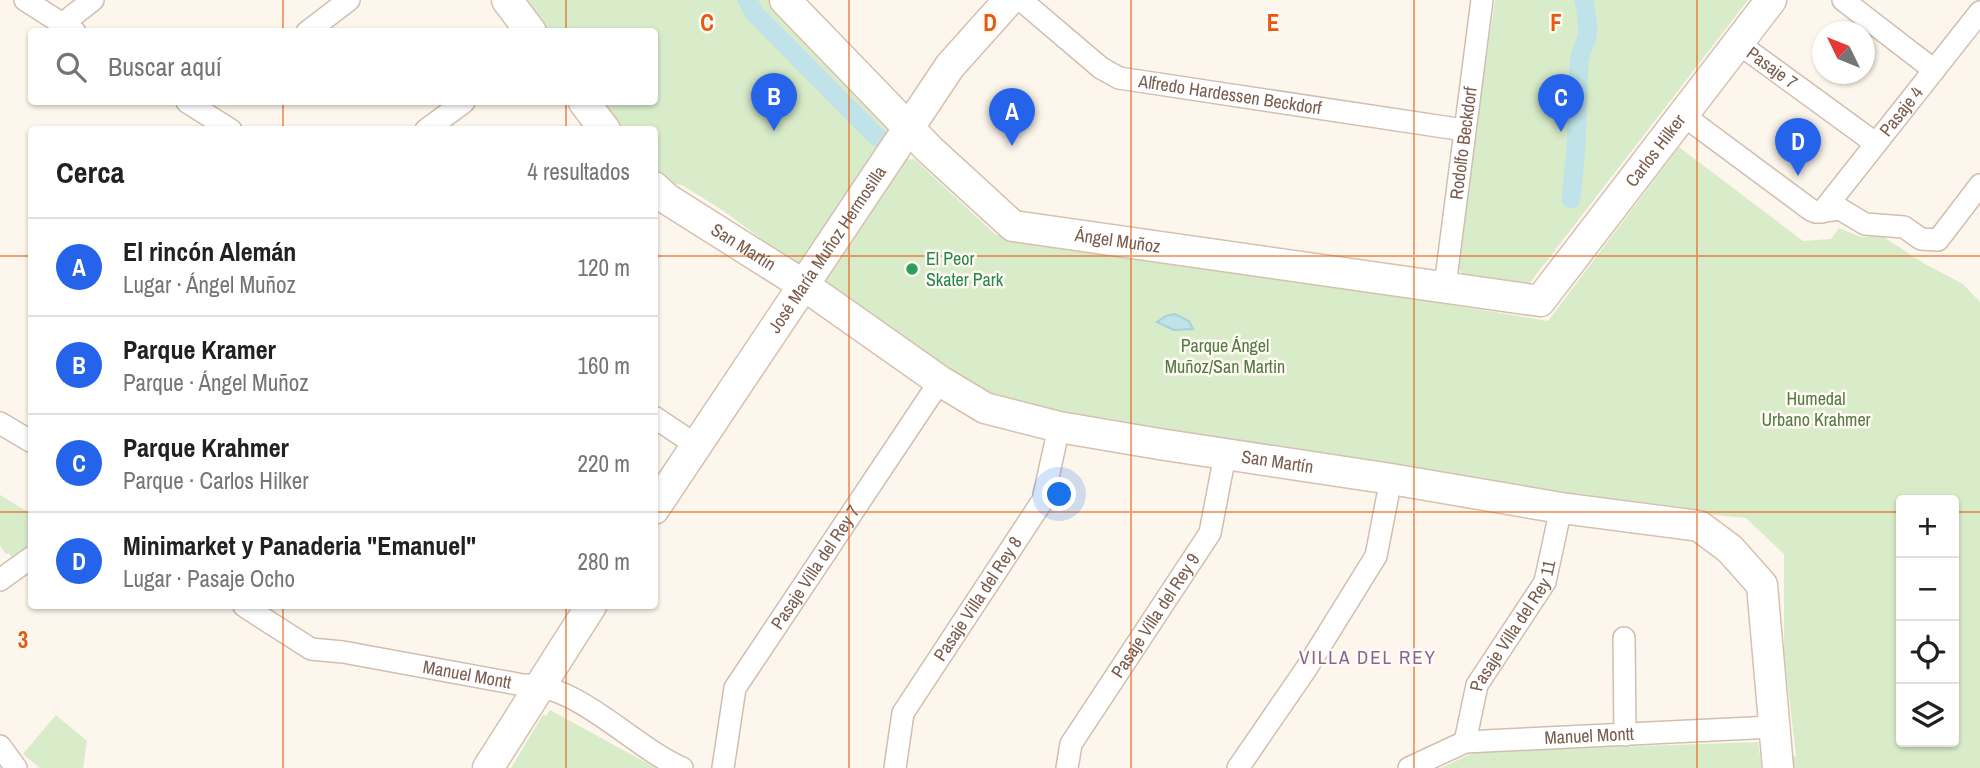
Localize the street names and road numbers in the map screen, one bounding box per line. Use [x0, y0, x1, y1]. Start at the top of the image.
street label: Pasaje 7 [1742, 40, 1803, 94]
street label: Alfredo Hardessen Beckdorf [1136, 68, 1324, 121]
street label: Pasaje 4 [1873, 81, 1929, 142]
street label: Rodolfo Beckdorf [1443, 84, 1483, 201]
street label: Carlos Hilker [1619, 109, 1691, 192]
street label: José María Muñoz Hermosilla [762, 161, 892, 338]
street label: San Martín [706, 217, 781, 277]
street label: Ángel Muñoz [1072, 222, 1162, 259]
street label: San Martín [1240, 444, 1315, 479]
street label: Pasaje Villa del Rey 7 [765, 500, 866, 634]
street label: Pasaje Villa del Rey 8 [927, 532, 1028, 666]
street label: Pasaje Villa del Rey 9 [1105, 548, 1205, 683]
street label: Pasaje Villa del Rey 11 [1463, 557, 1562, 693]
street label: Manuel Montt [421, 654, 514, 695]
street label: Manuel Montt [1544, 721, 1634, 750]

